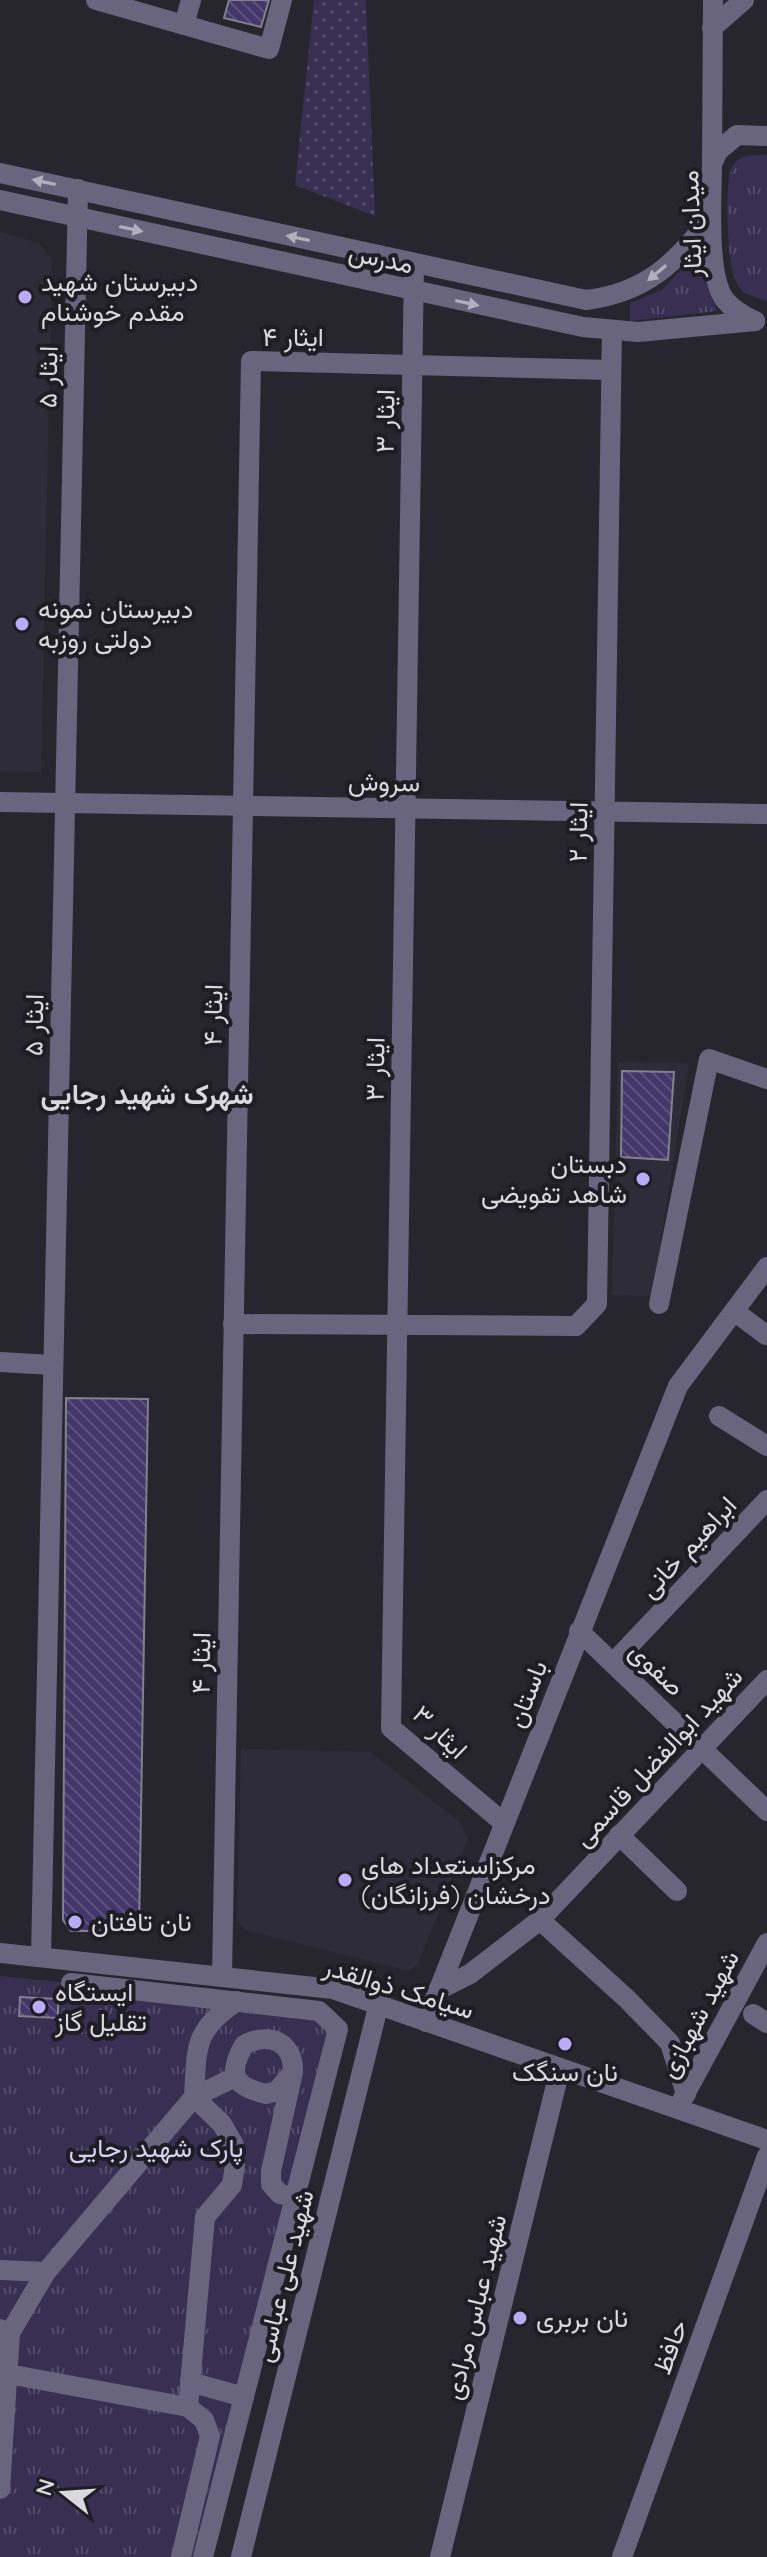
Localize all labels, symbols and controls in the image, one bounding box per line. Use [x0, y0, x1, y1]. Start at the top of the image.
street label: میدان ایثار [672, 170, 709, 279]
one-way arrow [32, 175, 57, 188]
one-way arrow [119, 223, 144, 236]
one-way arrow [286, 231, 311, 244]
street label: مدرس [346, 235, 416, 280]
one-way arrow [647, 264, 667, 281]
place label: دبیرستان شهید مقدم خوشنام [41, 265, 198, 329]
marker: دبیرستان شهید مقدم خوشنام [16, 288, 34, 306]
one-way arrow [454, 297, 479, 310]
street label: ایثار ۴ [262, 320, 324, 353]
street label: ایثار ۵ [30, 346, 65, 408]
street label: ایثار ۳ [367, 389, 402, 453]
place label: دبیرستان نمونه دولتی روزبه [38, 592, 193, 655]
marker: دبیرستان نمونه دولتی روزبه [13, 615, 31, 633]
street label: سروش [347, 764, 421, 799]
street label: ایثار ۲ [560, 801, 595, 863]
street label: ایثار ۴ [195, 984, 230, 1046]
street label: ایثار ۵ [16, 994, 51, 1056]
street label: ایثار ۳ [357, 1037, 392, 1101]
district label: شهرک شهید رجایی [40, 1076, 254, 1112]
place label: دبستان شاهد تفویضی [481, 1147, 627, 1210]
marker: دبستان شاهد تفویضی [634, 1170, 652, 1188]
street label: ابراهیم خانی [632, 1489, 744, 1605]
street label: ایثار ۴ [183, 1632, 218, 1694]
street label: صفوی [623, 1634, 692, 1703]
street label: باستان [499, 1656, 554, 1732]
street label: شهید ابوالفضل قاسمی [566, 1660, 749, 1853]
street label: ایثار ۳ [406, 1698, 475, 1766]
place label: مرکزاستعداد های درخشان (فرزانگان) [361, 1848, 550, 1911]
marker: مرکزاستعداد های درخشان (فرزانگان) [336, 1871, 354, 1889]
place label: نان تافتان [91, 1905, 192, 1938]
marker: نان تافتان [66, 1913, 84, 1931]
street label: شهید شهبازی [651, 1944, 746, 2083]
street label: سیامک ذوالقدر [319, 1949, 478, 2026]
place label: ایستگاه تقلیل گاز [54, 1975, 147, 2038]
marker: ایستگاه تقلیل گاز [30, 1998, 48, 2016]
marker: نان سنگک [556, 2035, 574, 2053]
place label: نان سنگک [512, 2055, 618, 2088]
park label: پارک شهید رجایی [69, 2131, 243, 2166]
street label: شهید علی عباسی [246, 2186, 321, 2365]
street label: شهید عباس مرادی [436, 2211, 514, 2403]
place label: نان بربری [536, 2301, 628, 2334]
marker: نان بربری [511, 2309, 529, 2327]
street label: حافظ [644, 2315, 695, 2379]
north arrow [24, 2453, 104, 2533]
text: N [29, 2475, 61, 2499]

